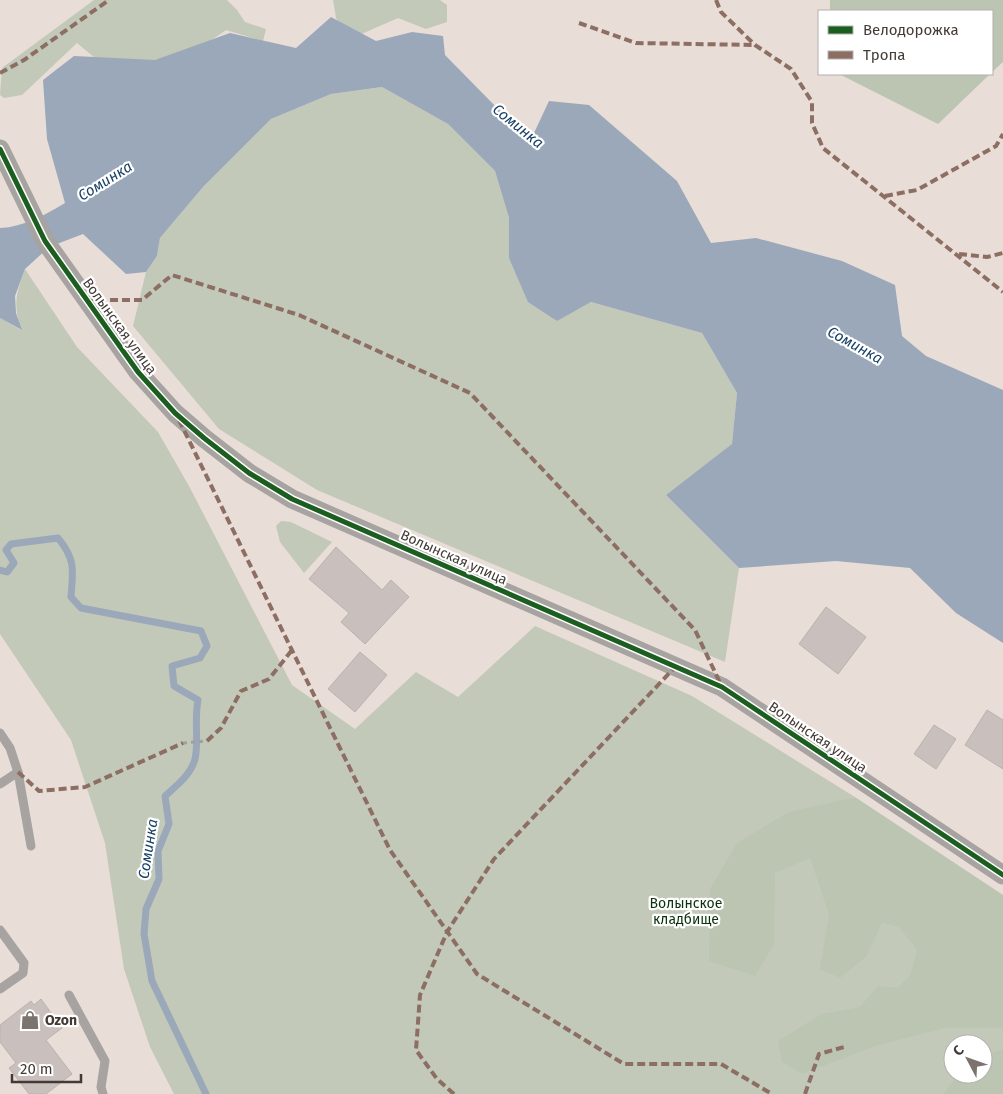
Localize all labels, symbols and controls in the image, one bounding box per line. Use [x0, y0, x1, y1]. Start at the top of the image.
legend [818, 10, 993, 75]
text: Велодорожка [863, 21, 959, 39]
text: Тропа [863, 46, 905, 64]
water label: Соминка [489, 100, 547, 152]
water label: Соминка [75, 157, 135, 205]
street label: Волынская улица [79, 275, 160, 378]
water label: Соминка [824, 322, 886, 368]
street label: Волынская улица [398, 526, 510, 589]
street label: Волынская улица [765, 698, 870, 777]
water label: Соминка [134, 818, 162, 880]
park label: Волынское кладбище [650, 895, 722, 928]
shop icon: Ozon [19, 1009, 41, 1031]
place label: Ozon [45, 1012, 77, 1029]
north arrow [943, 1034, 993, 1084]
text: С [950, 1042, 968, 1059]
scale bar [12, 1052, 81, 1084]
text: 20 m [20, 1060, 53, 1078]

